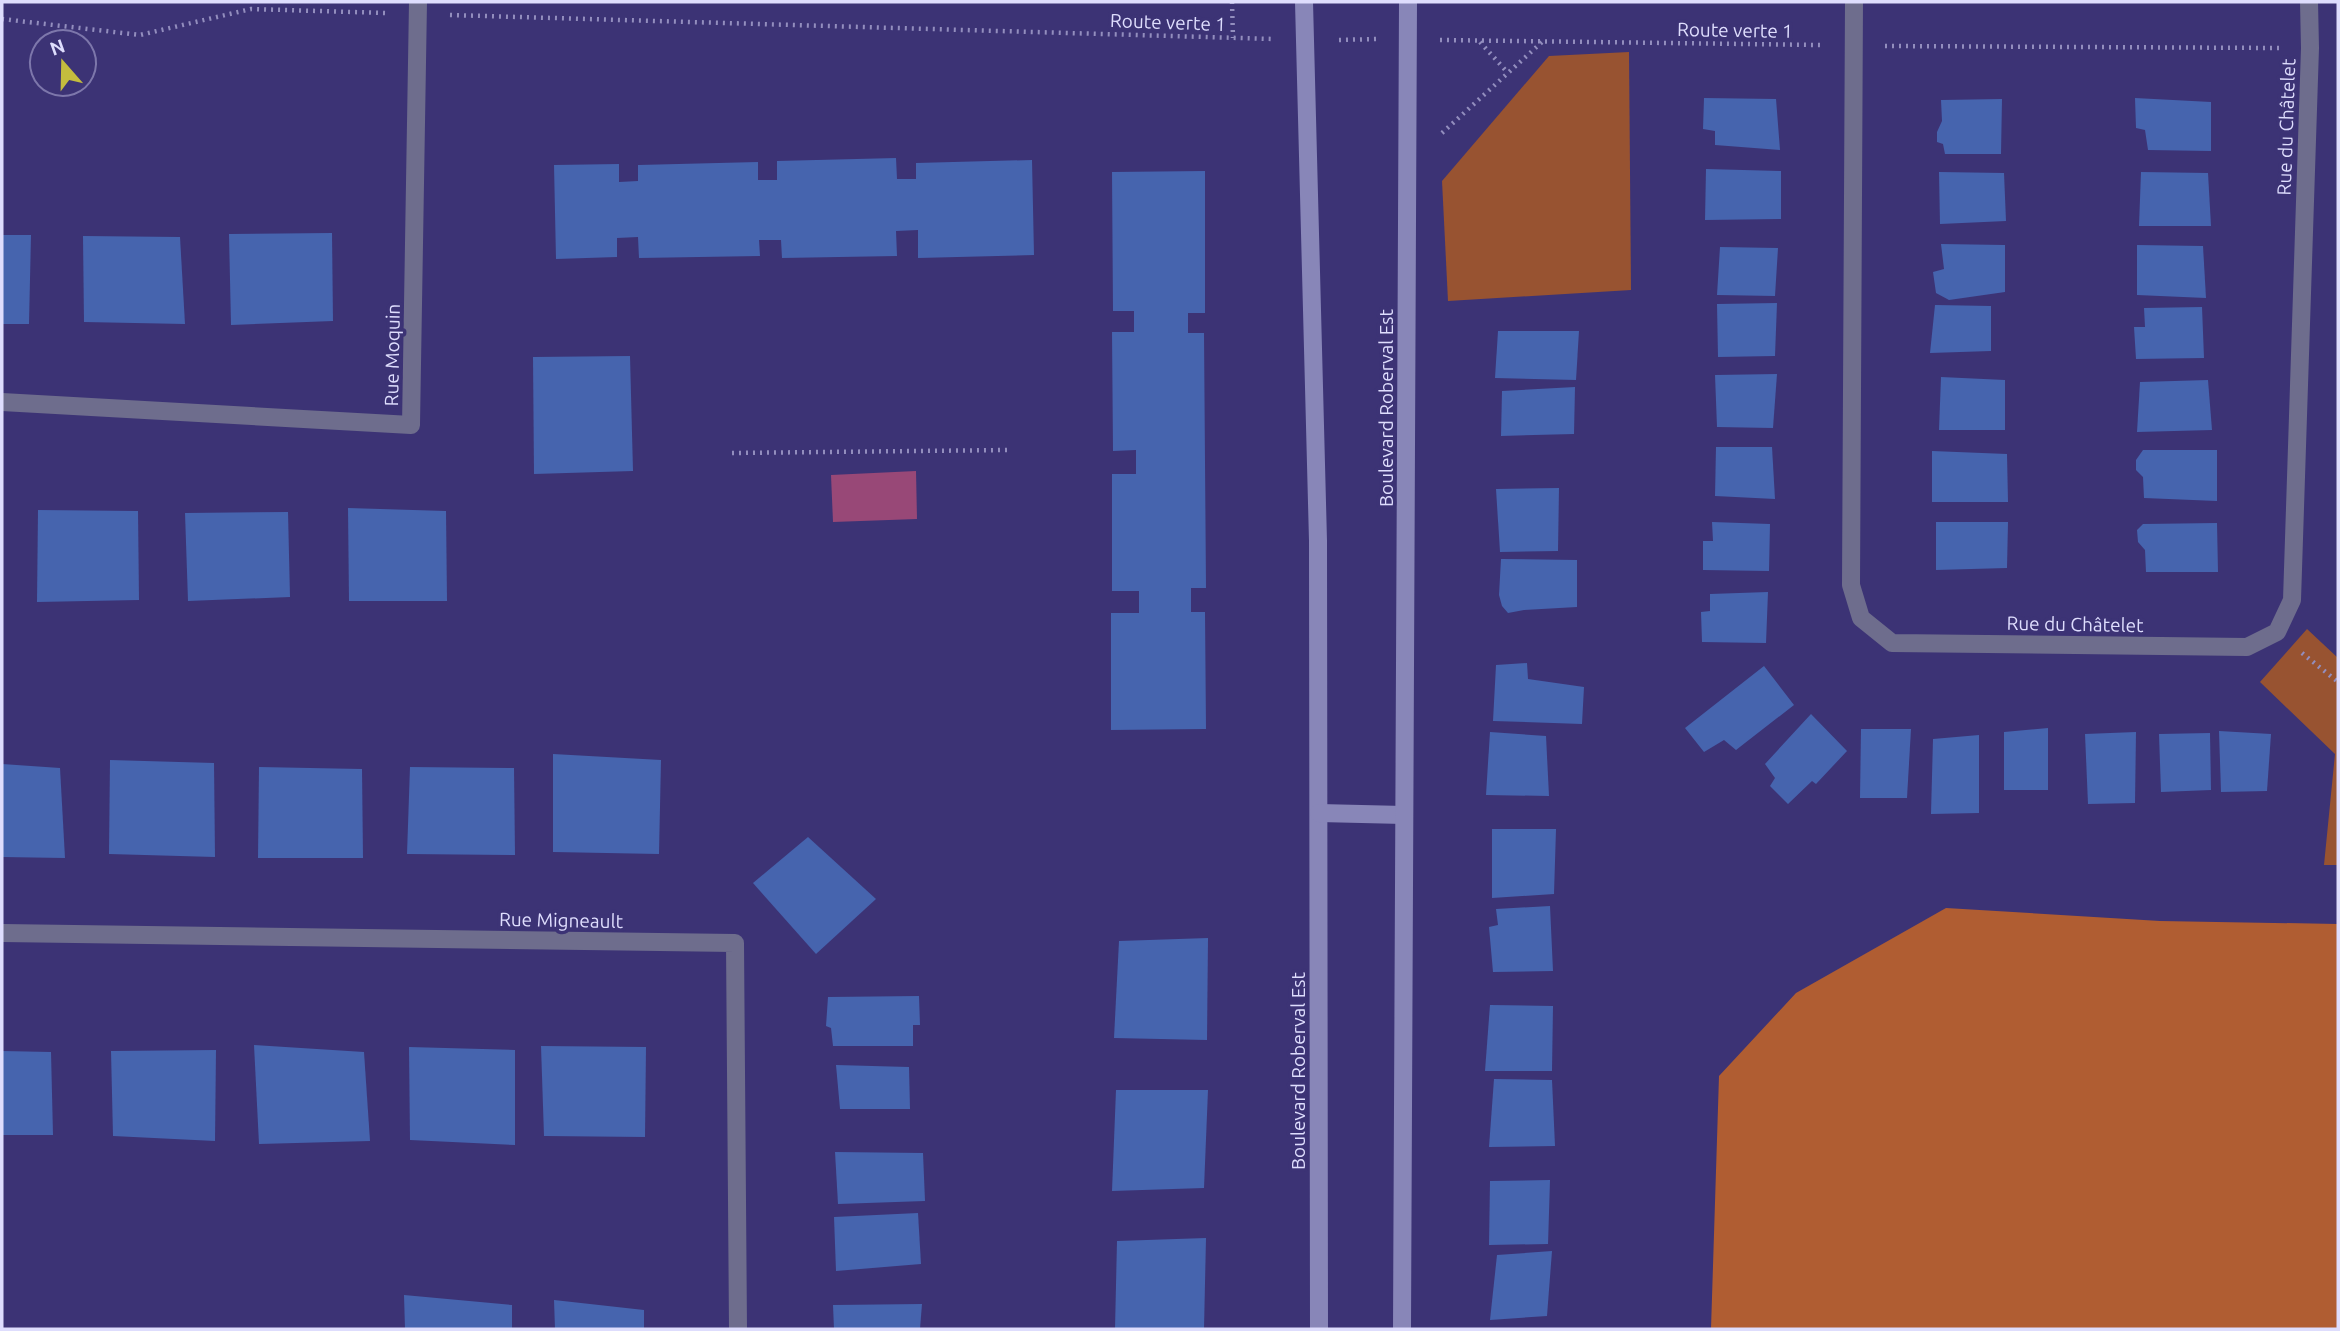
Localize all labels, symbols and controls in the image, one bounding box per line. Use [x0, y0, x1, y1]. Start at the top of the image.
street label: Route verte 1 [1110, 9, 1226, 35]
street label: Route verte 1 [1677, 18, 1793, 42]
north arrow [28, 28, 98, 98]
text: N [47, 34, 68, 60]
street label: Rue du Châtelet [2273, 58, 2299, 196]
street label: Rue Moquin [380, 304, 404, 406]
street label: Boulevard Roberval Est [1375, 308, 1397, 507]
street label: Rue du Châtelet [2006, 612, 2144, 636]
street label: Rue Migneault [499, 908, 624, 932]
street label: Boulevard Roberval Est [1287, 971, 1309, 1170]

